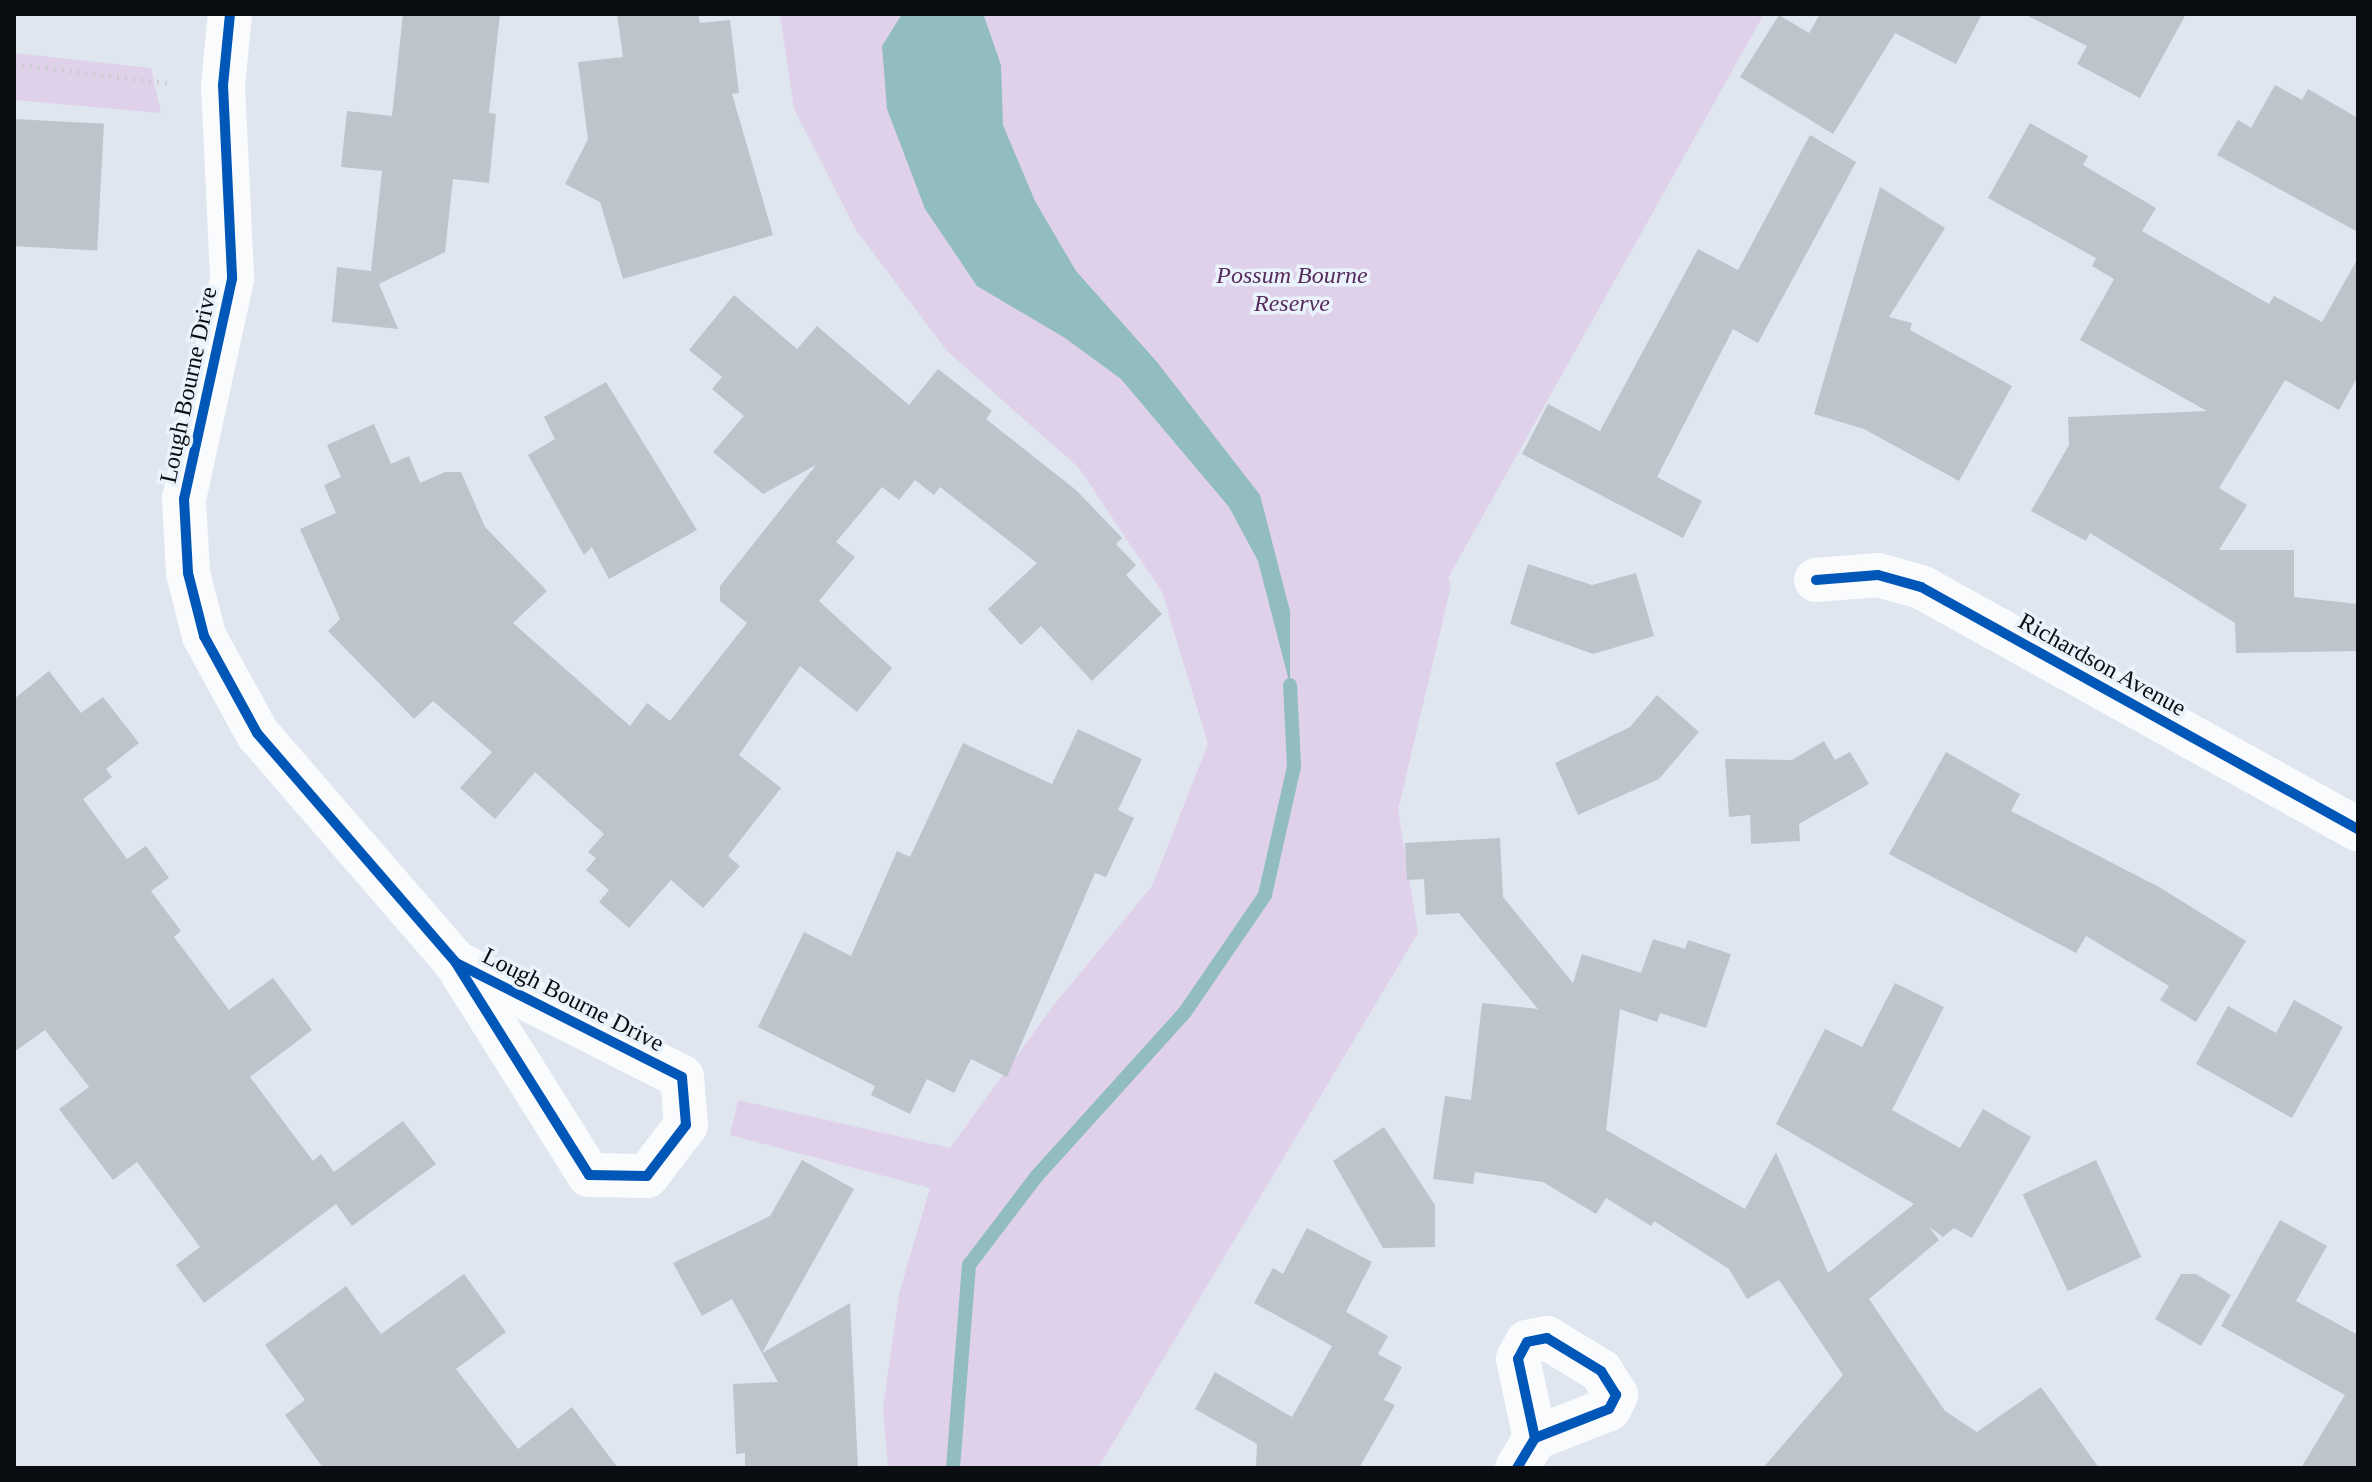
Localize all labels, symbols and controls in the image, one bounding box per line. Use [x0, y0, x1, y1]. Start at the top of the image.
park label: Possum Bourne Reserve [1216, 262, 1368, 318]
street label: Lough Bourne Drive [154, 284, 224, 486]
street label: Richardson Avenue [2013, 607, 2191, 723]
street label: Lough Bourne Drive [477, 942, 669, 1058]

